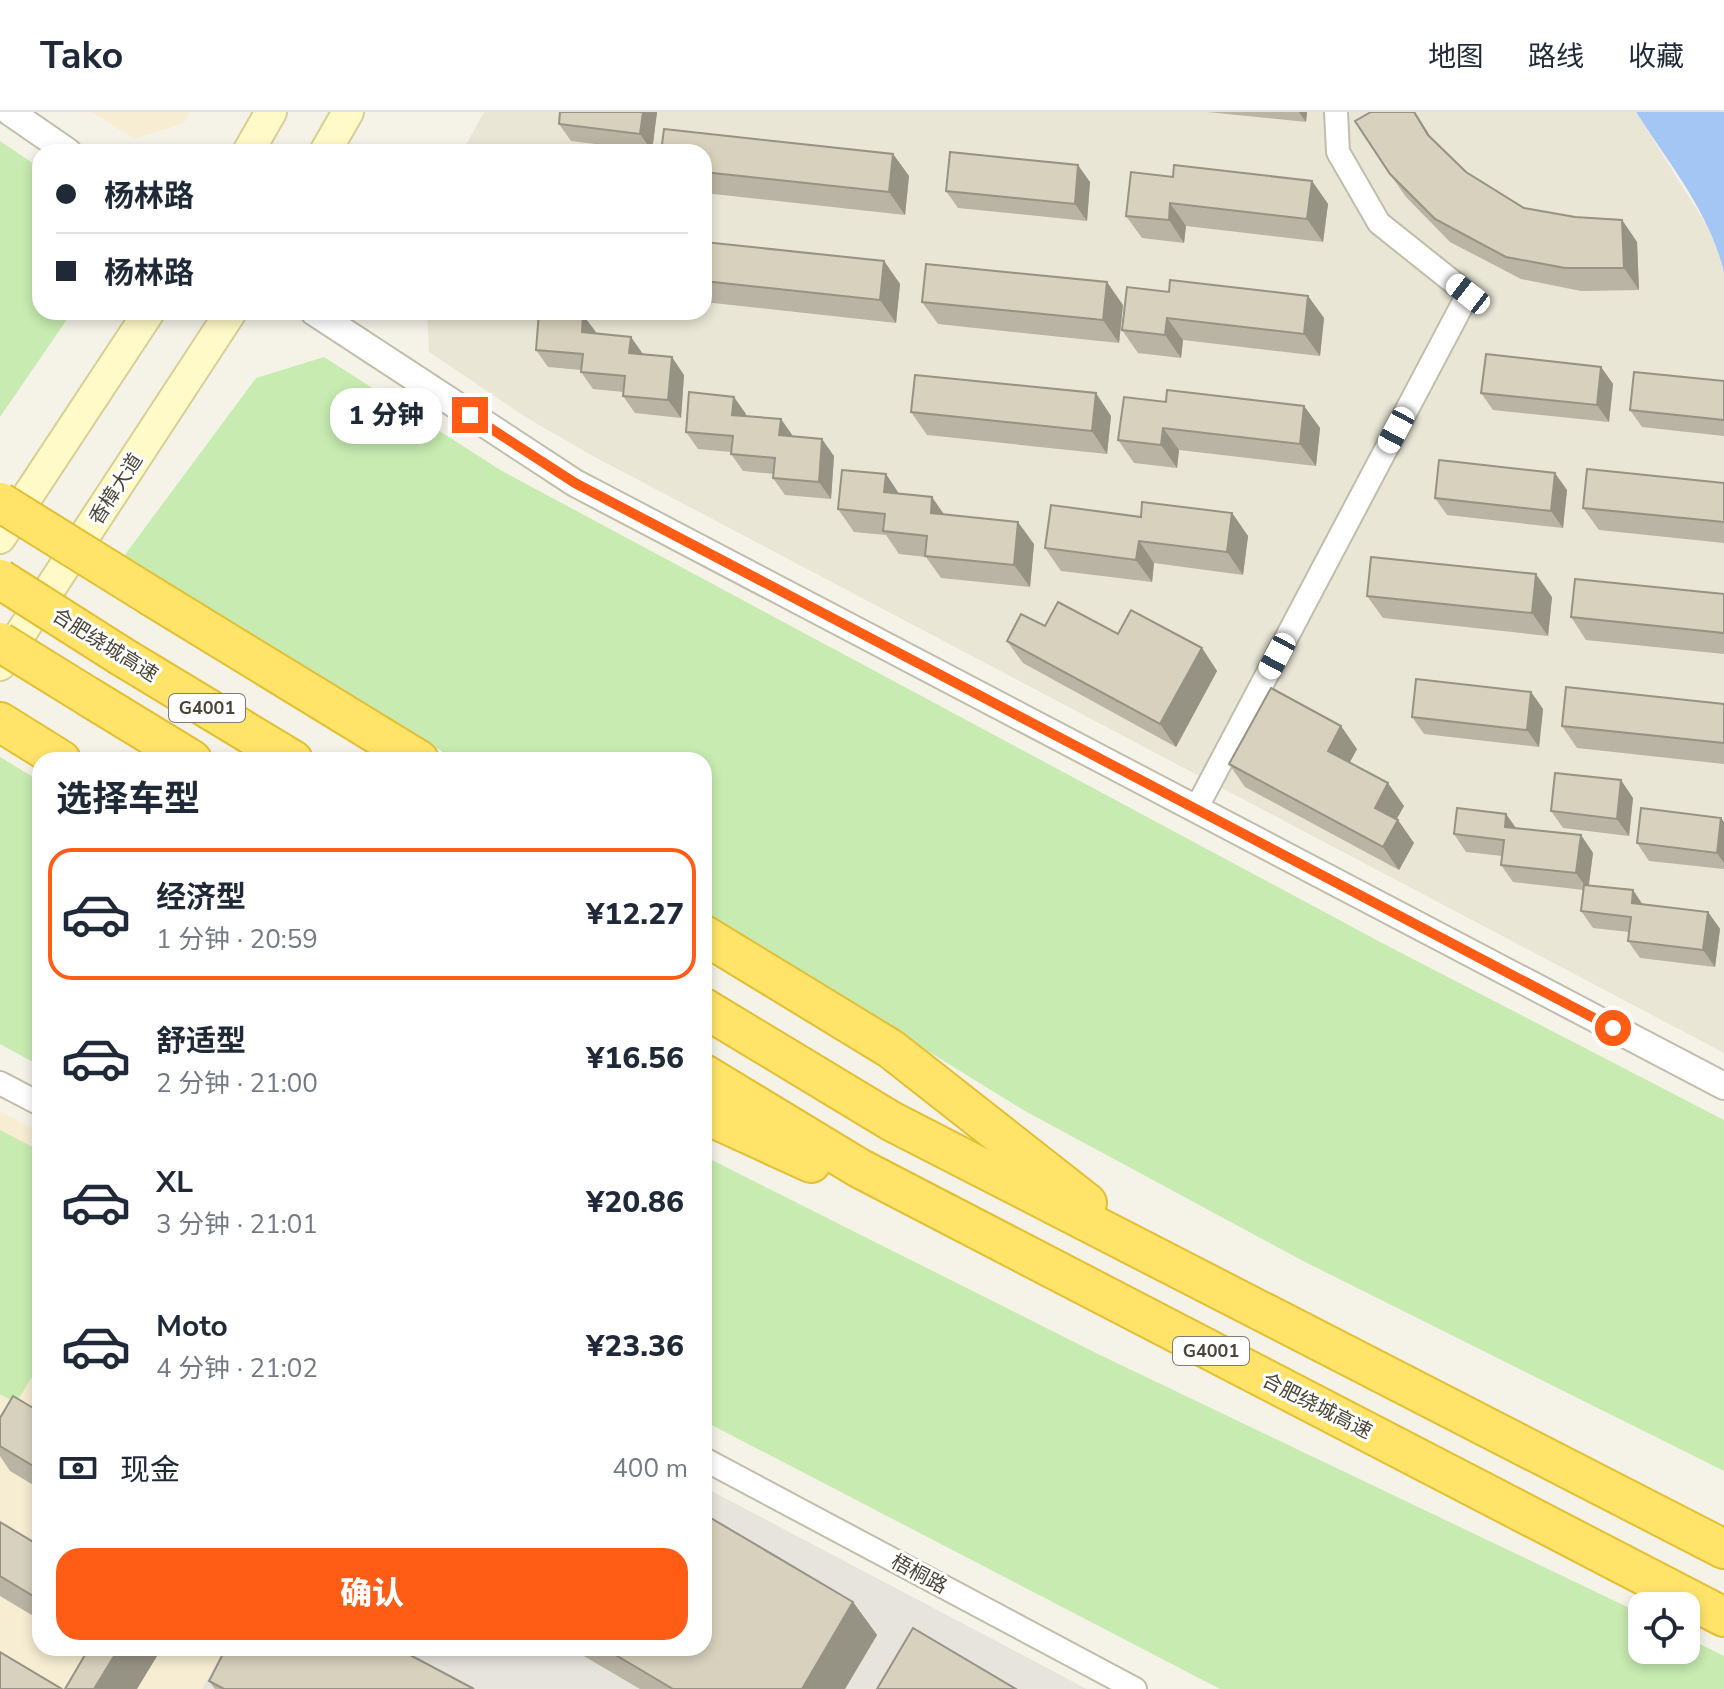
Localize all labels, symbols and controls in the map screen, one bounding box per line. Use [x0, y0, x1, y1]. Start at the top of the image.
text: Tako [40, 30, 123, 81]
text: 地图 [1428, 38, 1484, 76]
text: 路线 [1528, 38, 1584, 76]
text: 收藏 [1628, 38, 1684, 76]
text: 杨林路 [104, 176, 194, 217]
text: 杨林路 [104, 253, 194, 294]
car [1442, 270, 1494, 318]
callout: 1 分钟 [330, 387, 442, 443]
route end [452, 397, 488, 433]
text: 1 分钟 [349, 398, 423, 433]
car [1374, 403, 1418, 457]
street label: 香樟大道 [83, 448, 149, 530]
street label: 合肥绕城高速 [47, 602, 163, 688]
car [1255, 629, 1299, 683]
road number: G4001 [169, 694, 245, 722]
text: 选择车型 [56, 775, 200, 824]
text: 经济型 [156, 877, 246, 918]
icon: car [60, 878, 132, 950]
text: ¥12.27 [586, 894, 684, 935]
text: 1 分钟 · 20:59 [156, 922, 318, 957]
route start [1595, 1010, 1631, 1046]
text: 舒适型 [156, 1021, 246, 1062]
icon: car [60, 1022, 132, 1094]
text: ¥16.56 [586, 1038, 684, 1079]
text: 2 分钟 · 21:00 [156, 1066, 318, 1101]
text: XL [156, 1162, 193, 1203]
icon: car [60, 1166, 132, 1238]
text: ¥20.86 [586, 1182, 684, 1223]
text: 3 分钟 · 21:01 [156, 1207, 318, 1242]
text: Moto [156, 1306, 228, 1347]
icon: car [60, 1310, 132, 1382]
text: ¥23.36 [586, 1326, 684, 1367]
road number: G4001 [1173, 1337, 1249, 1365]
text: 4 分钟 · 21:02 [156, 1351, 318, 1386]
street label: 合肥绕城高速 [1257, 1367, 1377, 1445]
icon: cash [56, 1446, 100, 1490]
text: 现金 [120, 1450, 180, 1491]
text: 400 m [612, 1451, 688, 1486]
button: 确认 [56, 1548, 688, 1640]
street label: 梧桐路 [886, 1548, 952, 1600]
map controls [1628, 1592, 1700, 1664]
button: locate [1628, 1592, 1700, 1664]

